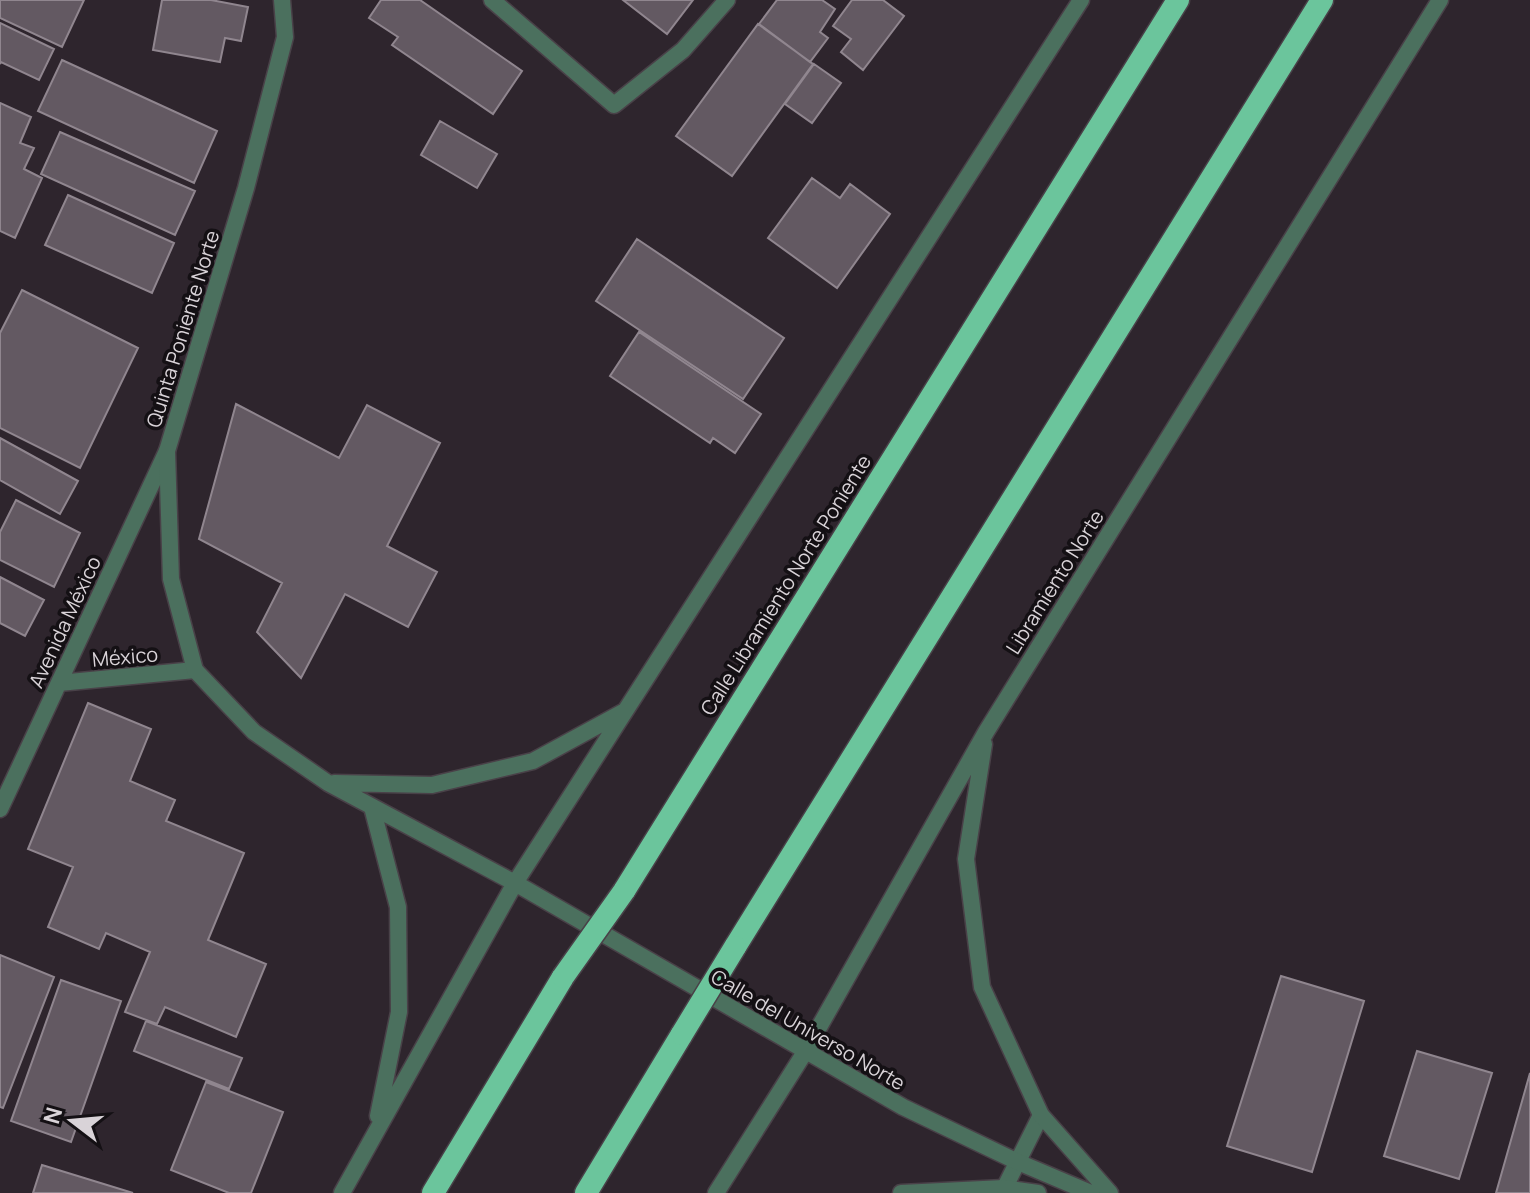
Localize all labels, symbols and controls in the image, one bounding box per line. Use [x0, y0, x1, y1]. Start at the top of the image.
street label: Quinta Poniente Norte [140, 227, 225, 431]
street label: Calle Libramiento Norte Poniente [694, 449, 877, 720]
street label: Libramiento Norte [999, 505, 1110, 659]
street label: Avenida México [22, 551, 107, 692]
street label: México [91, 640, 159, 673]
street label: Calle del Universo Norte [706, 963, 910, 1096]
north arrow [32, 1081, 112, 1161]
text: N [36, 1104, 69, 1127]

